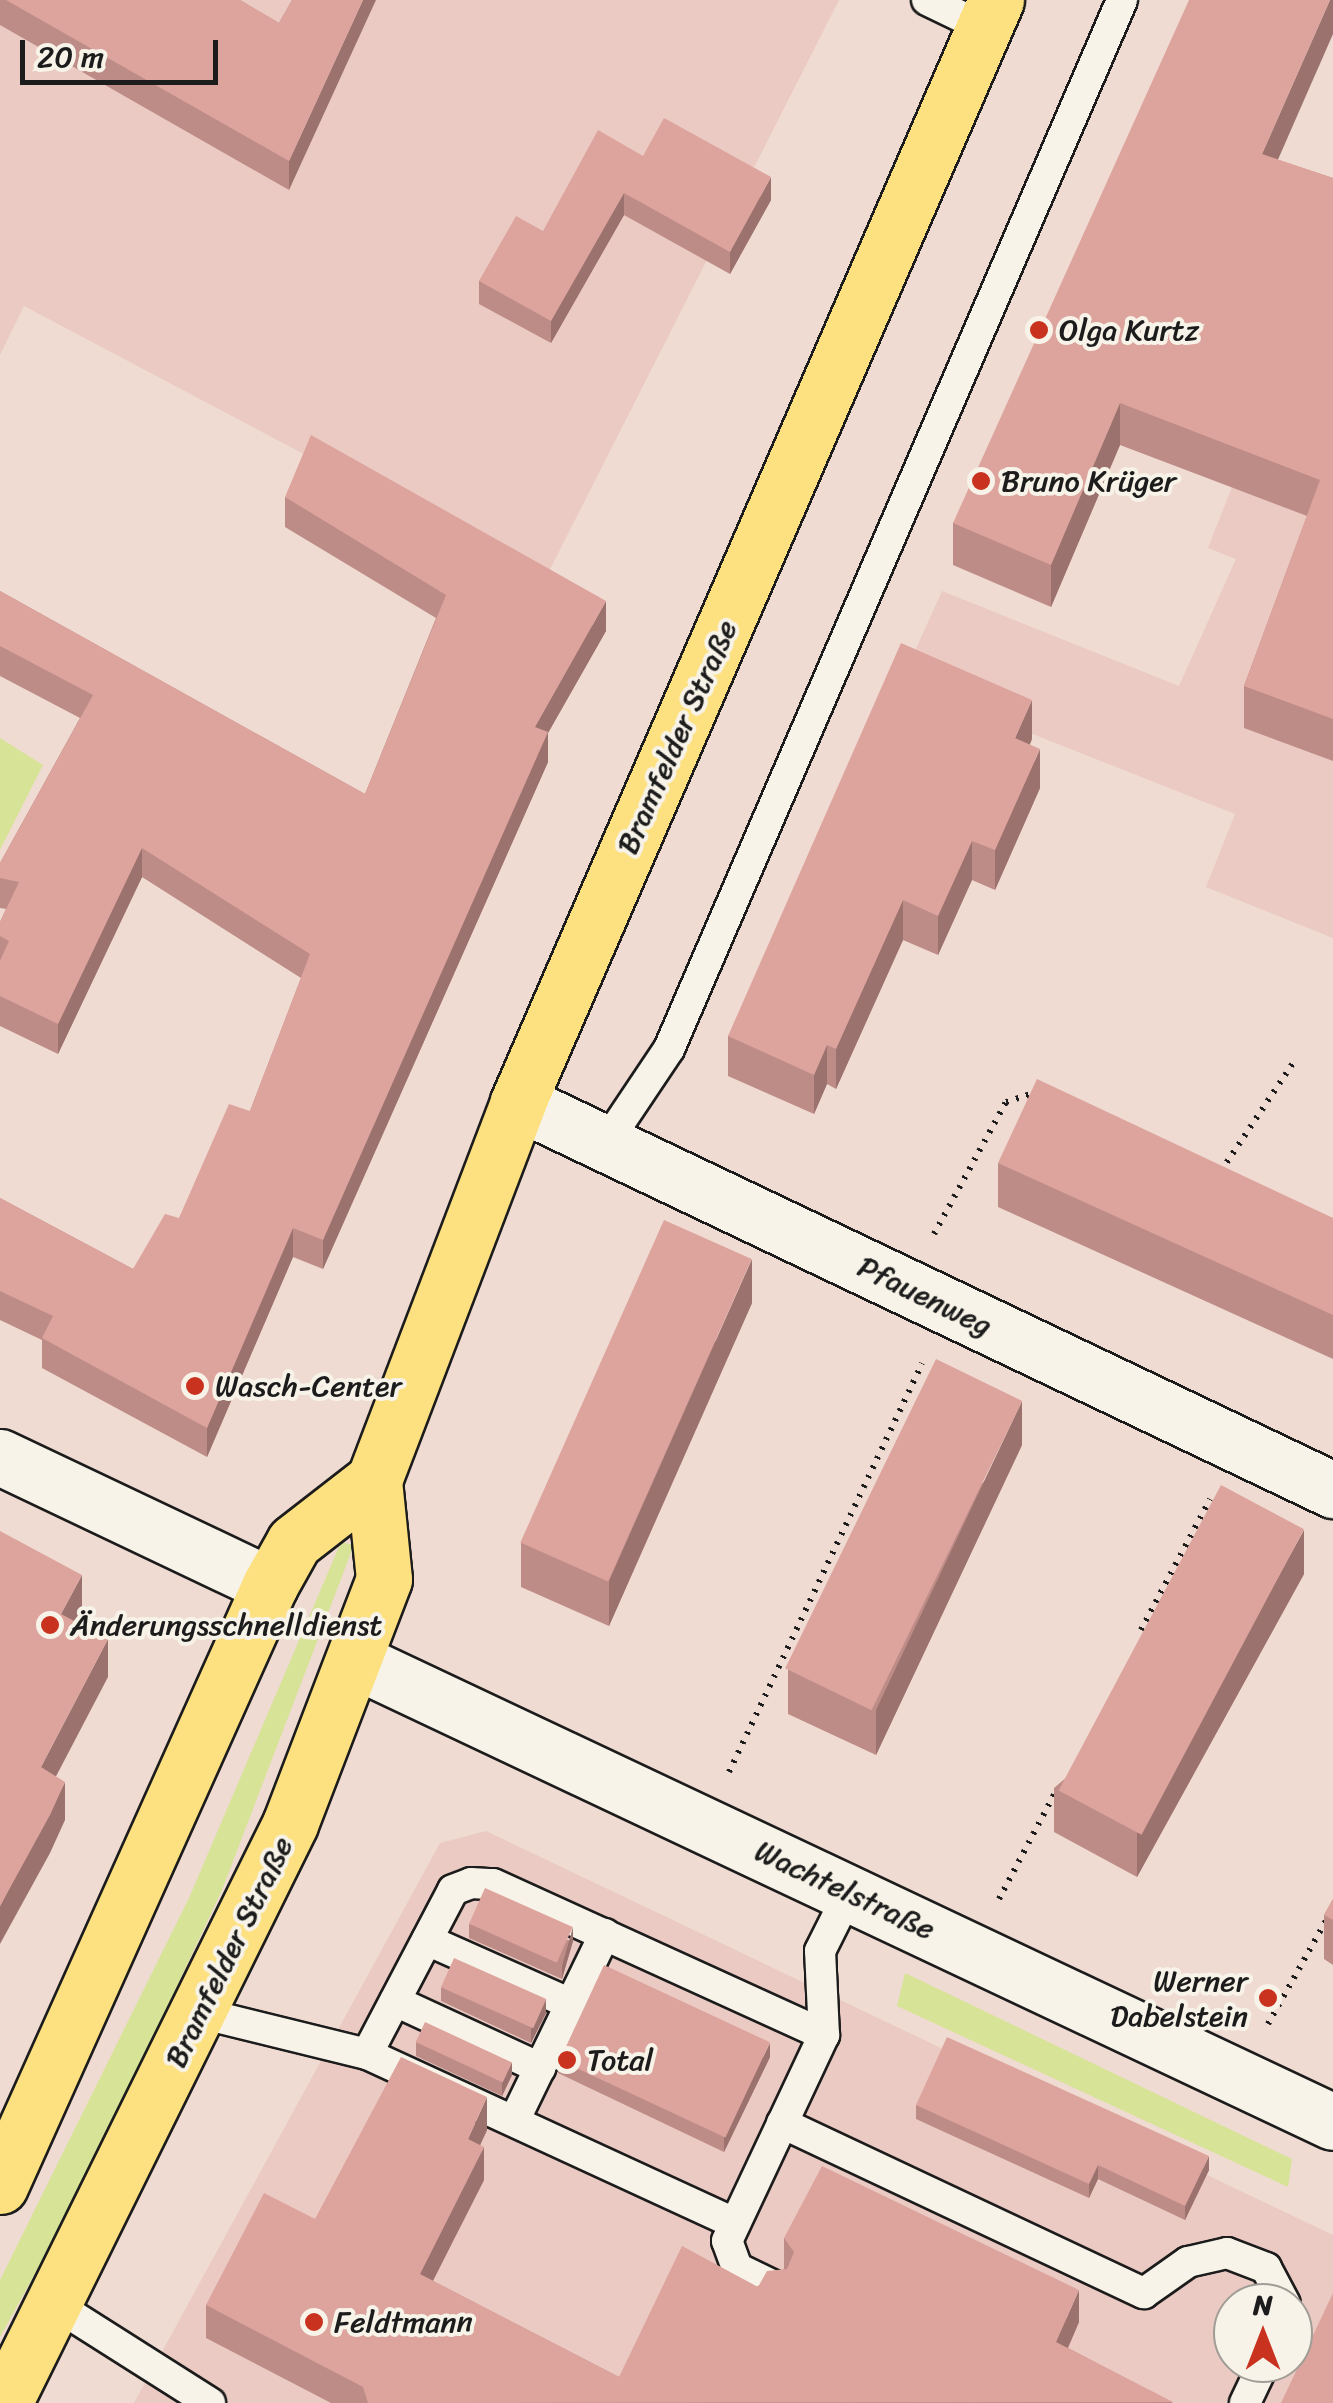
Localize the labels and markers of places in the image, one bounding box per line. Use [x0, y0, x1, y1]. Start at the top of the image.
place label: Olga Kurtz [1059, 312, 1199, 348]
marker: Olga Kurtz [1028, 319, 1050, 341]
place label: Bruno Krüger [1001, 463, 1177, 499]
marker: Bruno Krüger [970, 470, 992, 492]
place label: Wasch-Center [215, 1368, 402, 1404]
marker: Wasch-Center [184, 1375, 206, 1397]
place label: Änderungsschnelldienst [70, 1607, 382, 1643]
marker: Änderungsschnelldienst [39, 1614, 61, 1636]
place label: Werner Dabelstein [1110, 1963, 1248, 2034]
marker: Werner Dabelstein [1257, 1987, 1279, 2009]
place label: Total [587, 2042, 653, 2078]
marker: Total [556, 2049, 578, 2071]
place label: Feldtmann [334, 2304, 473, 2340]
marker: Feldtmann [303, 2311, 325, 2333]

